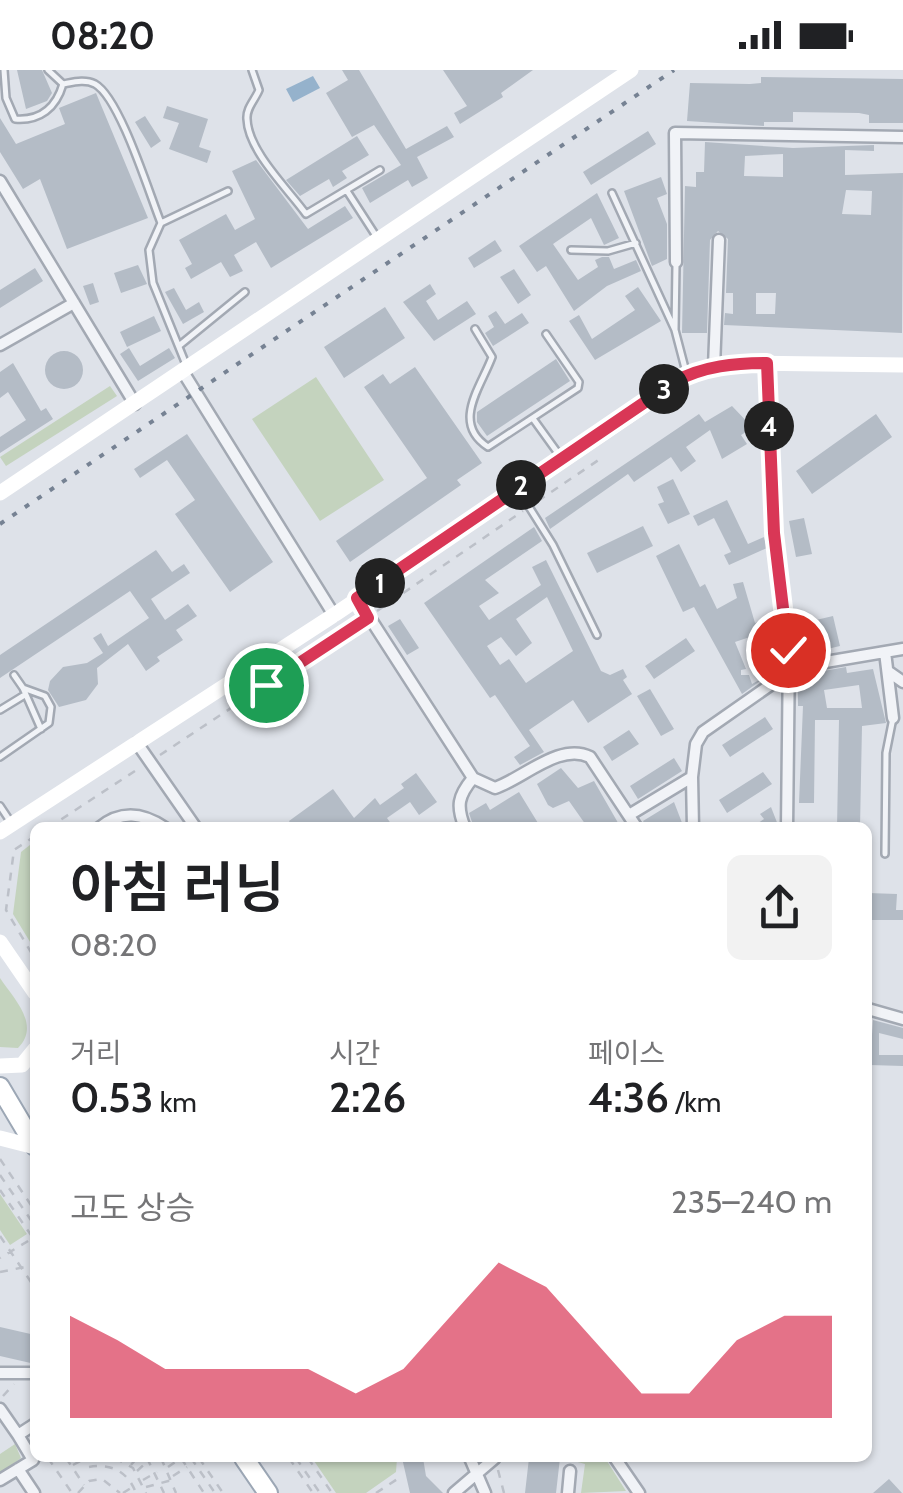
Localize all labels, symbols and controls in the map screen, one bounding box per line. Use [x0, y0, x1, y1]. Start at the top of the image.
text: 08:20 [50, 12, 155, 59]
pin: 3 [639, 364, 689, 414]
text: 3 [656, 372, 672, 406]
pin: 4 [744, 401, 794, 451]
text: 4 [760, 409, 778, 443]
pin: 2 [496, 460, 546, 510]
text: 2 [514, 468, 528, 502]
pin: 1 [355, 558, 405, 608]
text: 1 [375, 566, 385, 600]
pin [746, 608, 831, 693]
icon: check [761, 623, 816, 678]
pin [224, 643, 309, 728]
icon: arrive [239, 658, 294, 713]
text: 아침 러닝 [70, 854, 285, 921]
button: share [727, 855, 832, 960]
text: 08:20 [70, 925, 158, 964]
text: 거리 [70, 1036, 122, 1070]
text: 시간 [329, 1036, 381, 1070]
text: 페이스 [588, 1036, 665, 1070]
text: 0.53 [70, 1071, 153, 1123]
text: 2:26 [329, 1071, 406, 1123]
text: 4:36 [588, 1071, 669, 1123]
text: km [153, 1085, 197, 1119]
text: /km [669, 1085, 721, 1119]
text: 235–240 m [671, 1182, 832, 1221]
text: 고도 상승 [70, 1188, 195, 1227]

